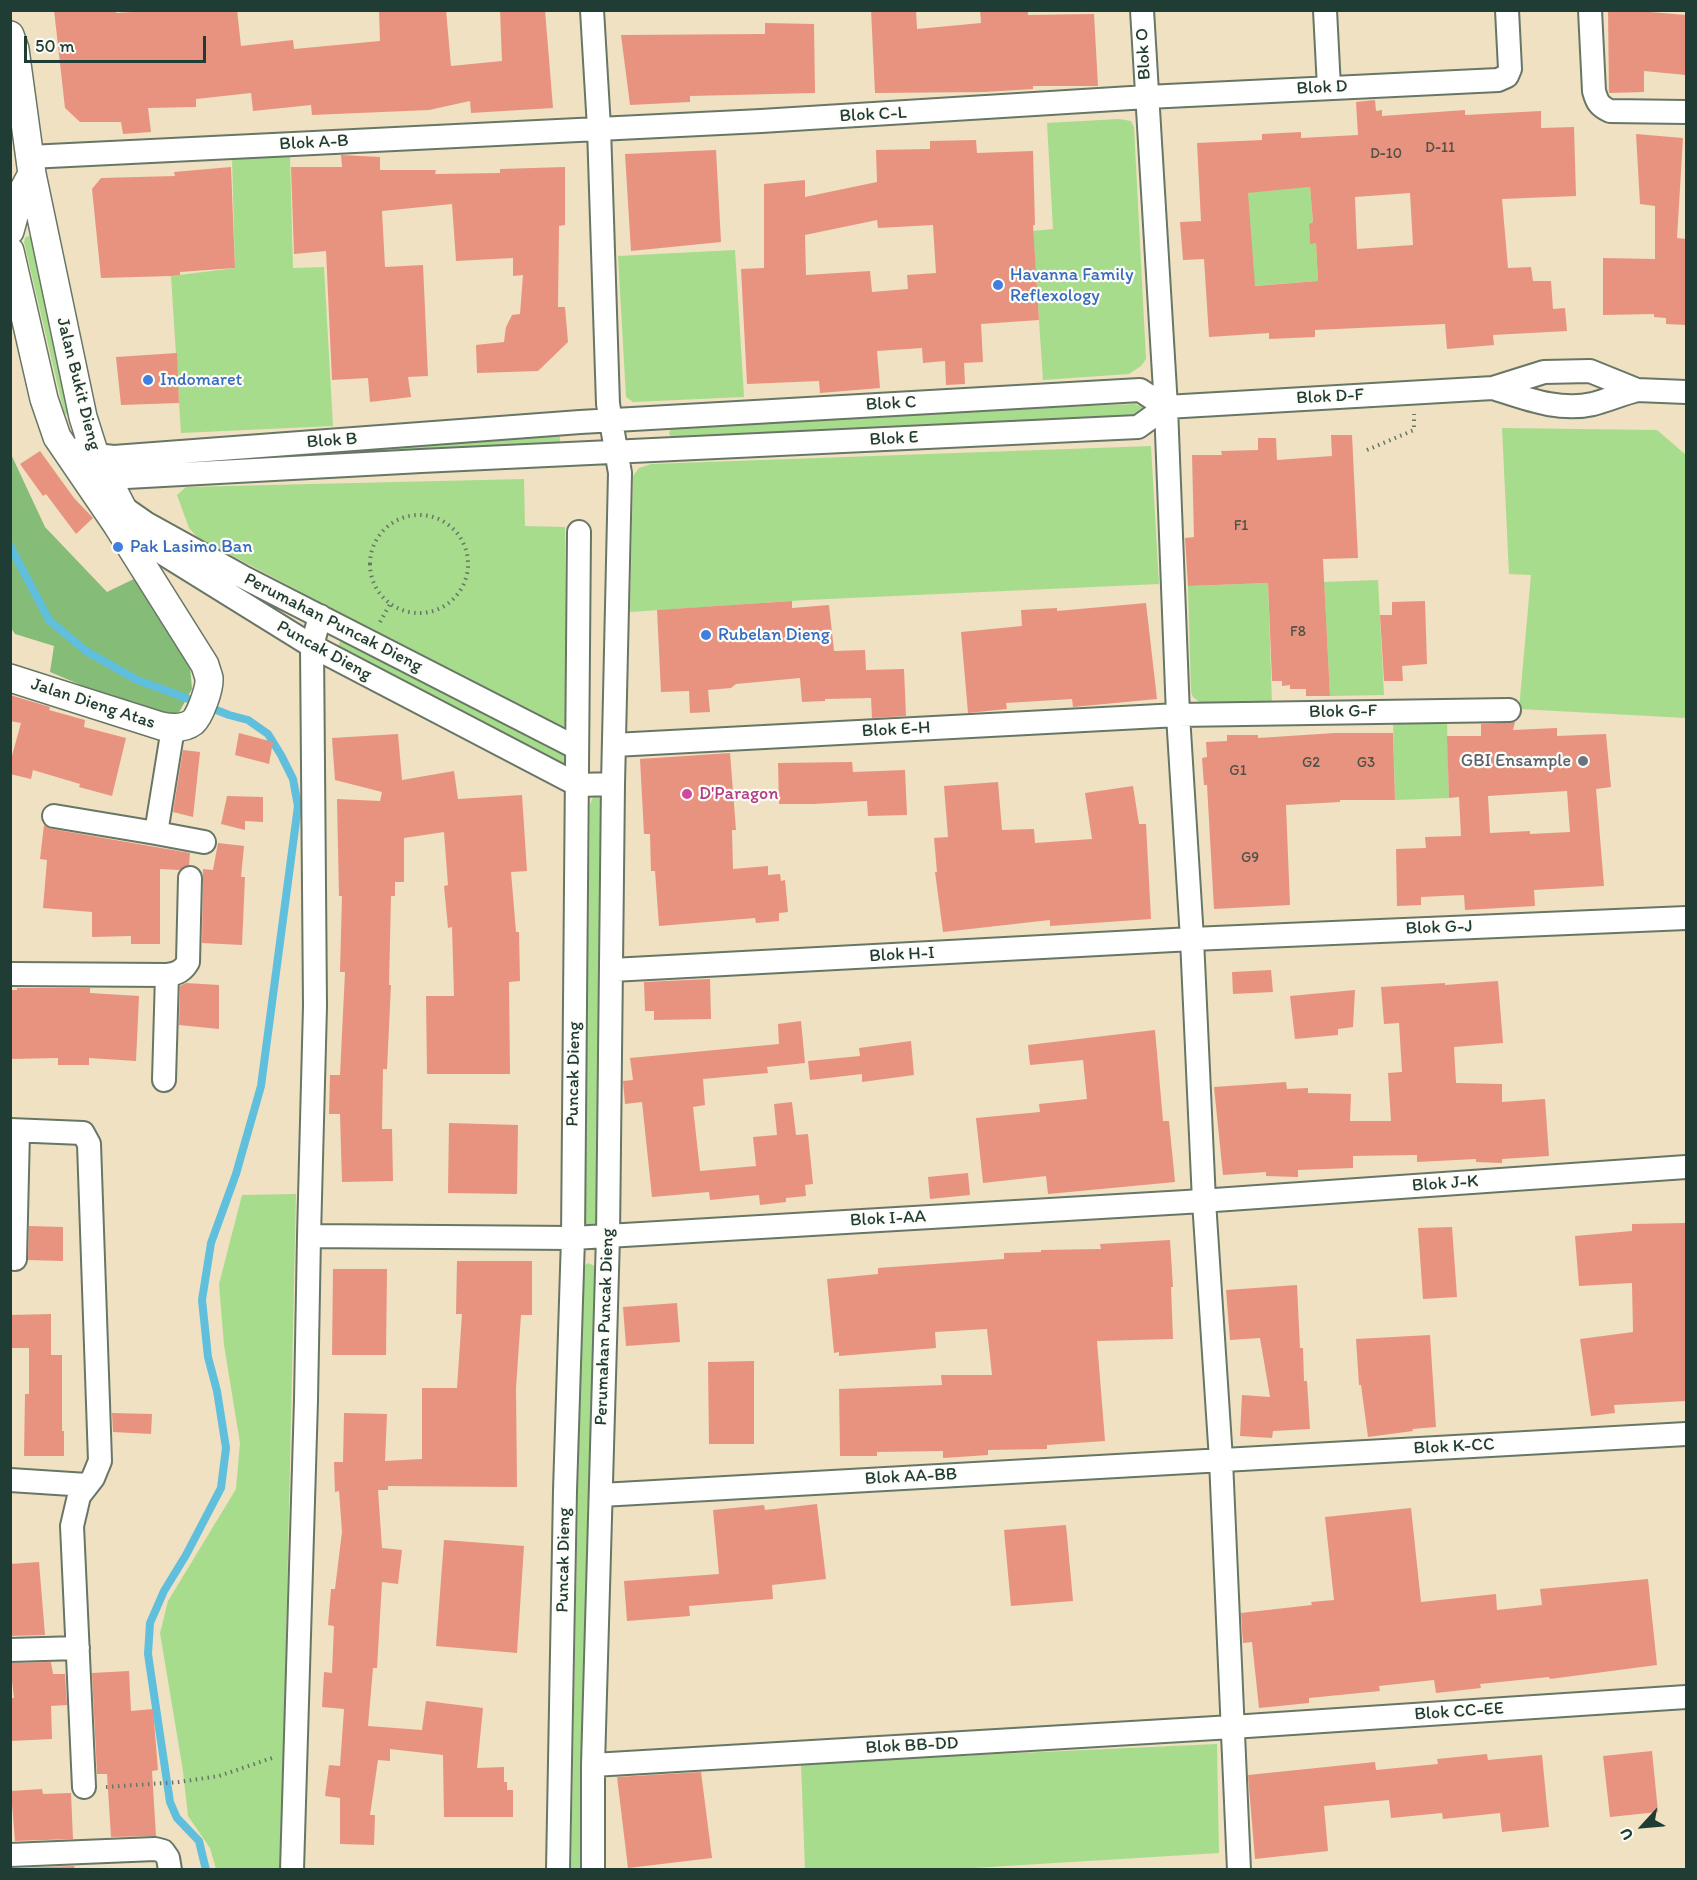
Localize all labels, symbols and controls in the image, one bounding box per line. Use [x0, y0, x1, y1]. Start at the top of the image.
scale bar [27, 24, 208, 62]
street label: Blok O [1132, 27, 1156, 81]
text: 50 m [35, 35, 75, 57]
street label: Blok D [1296, 76, 1348, 100]
street label: Blok C-L [839, 102, 907, 128]
street label: Blok A-B [279, 130, 349, 156]
house number: D-11 [1425, 139, 1455, 157]
house number: D-10 [1370, 145, 1402, 163]
place label: Havanna Family Reflexology [1010, 264, 1133, 306]
marker: Havanna Family Reflexology [991, 278, 1005, 292]
street label: Jalan Bukit Dieng [51, 315, 105, 453]
place label: Indomaret [160, 369, 242, 391]
marker: Indomaret [141, 373, 155, 387]
street label: Blok D-F [1296, 384, 1364, 410]
street label: Blok C [865, 392, 917, 416]
street label: Blok E [869, 427, 919, 451]
street label: Blok B [306, 428, 358, 454]
house number: F1 [1234, 517, 1248, 535]
place label: Pak Lasimo Ban [130, 536, 252, 558]
marker: Pak Lasimo Ban [111, 540, 125, 554]
street label: Perumahan Puncak Dieng [240, 569, 426, 677]
street label: Puncak Dieng [273, 616, 375, 686]
house number: F8 [1290, 623, 1306, 641]
place label: Rubelan Dieng [718, 624, 830, 646]
marker: Rubelan Dieng [699, 628, 713, 642]
street label: Jalan Dieng Atas [28, 674, 158, 734]
street label: Blok G-F [1309, 701, 1377, 723]
street label: Blok E-H [861, 717, 931, 743]
place label: GBI Ensample [1461, 750, 1571, 772]
house number: G2 [1302, 754, 1320, 772]
house number: G3 [1357, 754, 1375, 772]
marker: GBI Ensample [1576, 754, 1590, 768]
house number: G1 [1229, 762, 1247, 780]
place label: D'Paragon [699, 783, 778, 805]
marker: D'Paragon [680, 787, 694, 801]
house number: G9 [1241, 849, 1259, 867]
street label: Blok G-J [1405, 916, 1473, 940]
street label: Blok H-I [869, 942, 935, 968]
street label: Puncak Dieng [562, 1021, 586, 1127]
street label: Blok J-K [1411, 1171, 1479, 1197]
street label: Blok I-AA [849, 1206, 927, 1232]
street label: Perumahan Puncak Dieng [591, 1228, 619, 1426]
street label: Blok K-CC [1413, 1434, 1495, 1460]
street label: Blok AA-BB [864, 1464, 958, 1490]
street label: Puncak Dieng [552, 1507, 576, 1613]
street label: Blok CC-EE [1414, 1698, 1504, 1726]
street label: Blok BB-DD [865, 1733, 959, 1759]
north arrow [1613, 1796, 1673, 1856]
text: U [1616, 1825, 1637, 1843]

